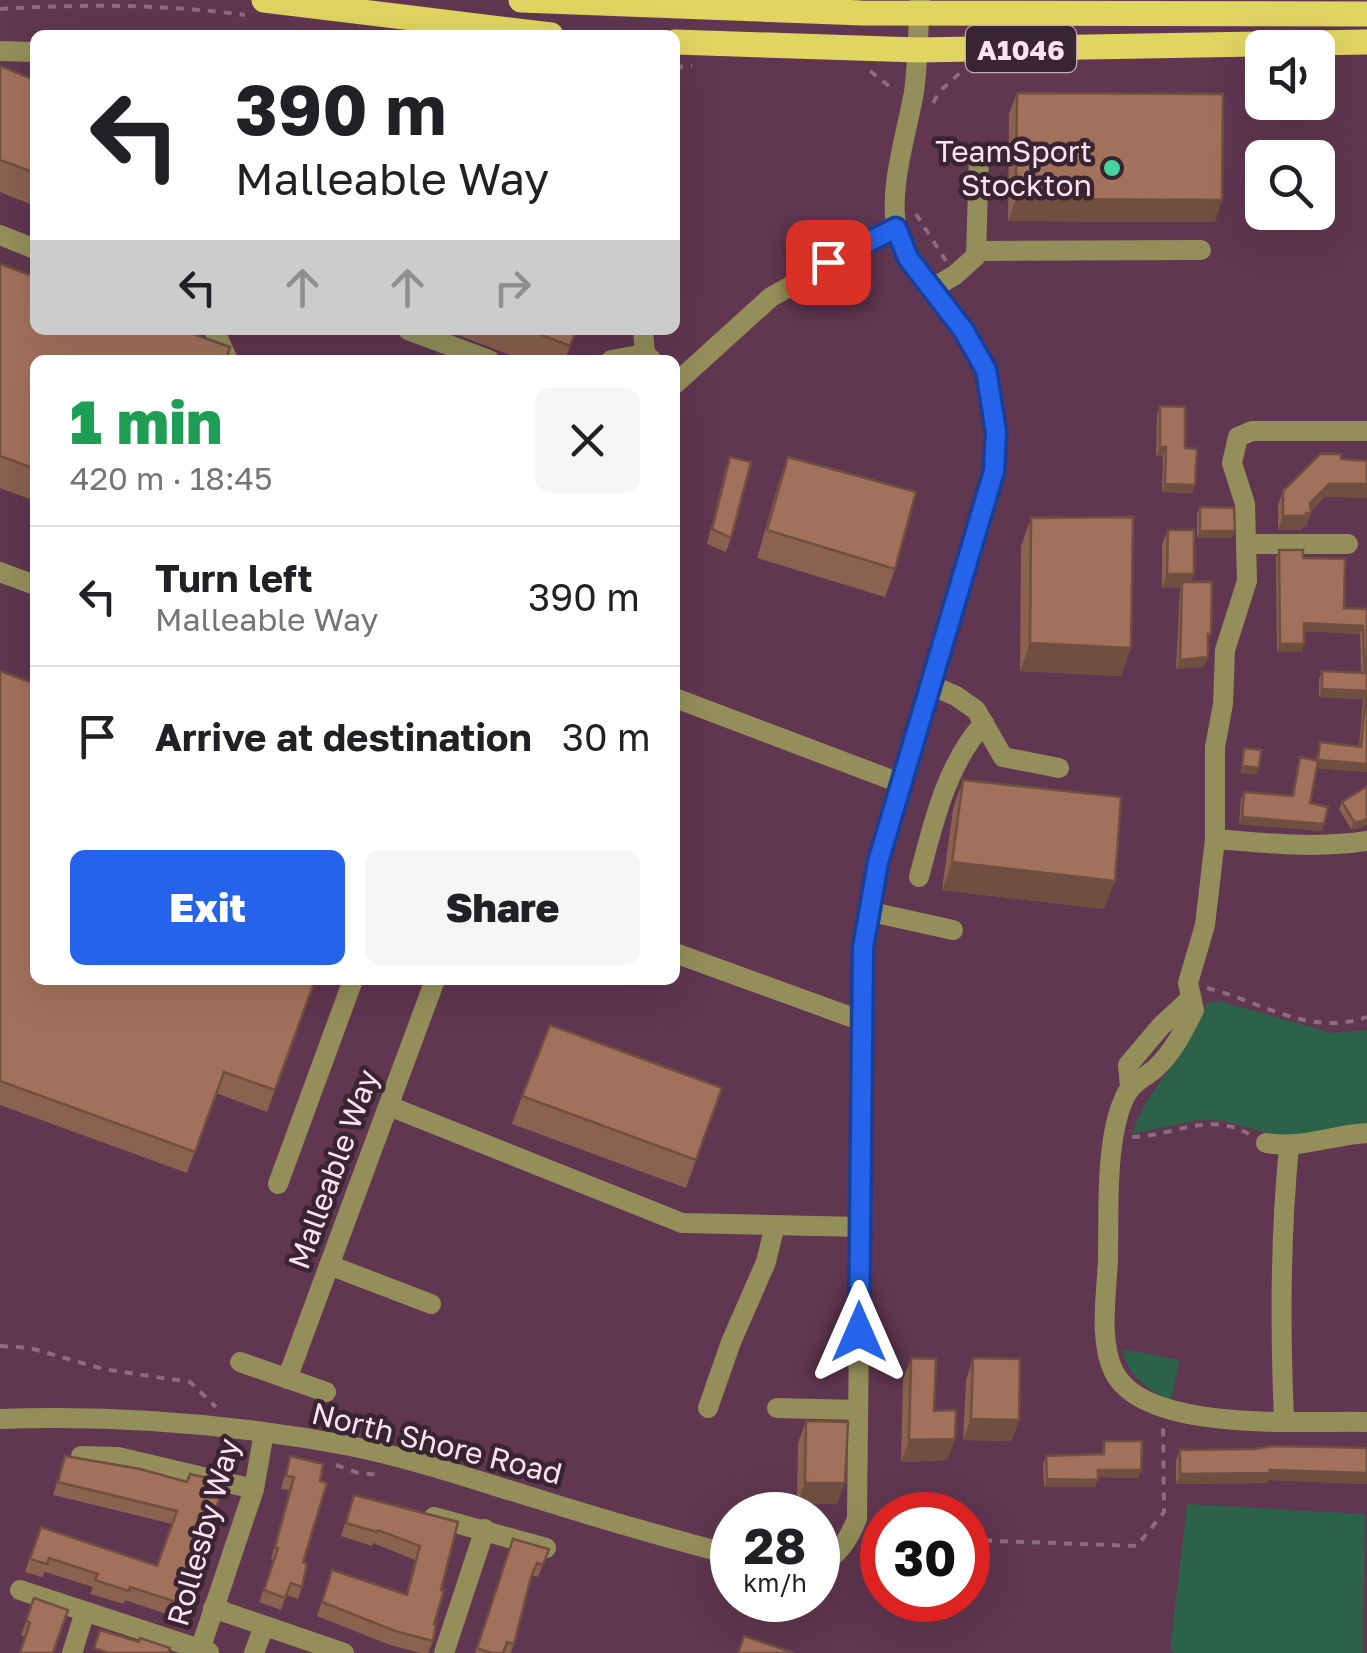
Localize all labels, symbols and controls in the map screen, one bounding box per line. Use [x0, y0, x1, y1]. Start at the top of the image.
road number: A1046 [966, 26, 1076, 72]
map controls [1245, 30, 1335, 230]
button: sound [1245, 30, 1335, 120]
text: 390 m [235, 66, 446, 150]
icon: left [70, 70, 200, 200]
place label: TeamSport Stockton [935, 133, 1092, 203]
button: search [1245, 140, 1335, 230]
text: Malleable Way [235, 151, 549, 205]
marker: TeamSport Stockton [1101, 157, 1123, 179]
pin [786, 220, 871, 305]
icon: arrive [801, 235, 856, 290]
icon: left [170, 260, 225, 315]
icon: ahead [275, 260, 330, 315]
icon: ahead [380, 260, 435, 315]
icon: right [485, 260, 540, 315]
text: 1 min [70, 385, 222, 457]
button: close [535, 388, 640, 493]
text: 420 m · 18:45 [70, 459, 273, 497]
text: Turn left [155, 555, 313, 600]
icon: left [70, 569, 125, 624]
text: 390 m [528, 574, 640, 619]
text: Malleable Way [155, 600, 378, 638]
icon: arrive [70, 709, 125, 764]
text: Arrive at destination [155, 714, 532, 759]
text: 30 m [562, 714, 651, 759]
button: Exit [70, 850, 345, 965]
button: Share [365, 850, 640, 965]
street label: Malleable Way [280, 1064, 386, 1274]
position arrow [807, 1280, 911, 1384]
street label: North Shore Road [308, 1395, 566, 1491]
street label: Rollesby Way [159, 1434, 247, 1630]
speed limit sign: 30 [860, 1492, 990, 1622]
text: 28 [744, 1515, 806, 1575]
text: km/h [743, 1567, 807, 1598]

